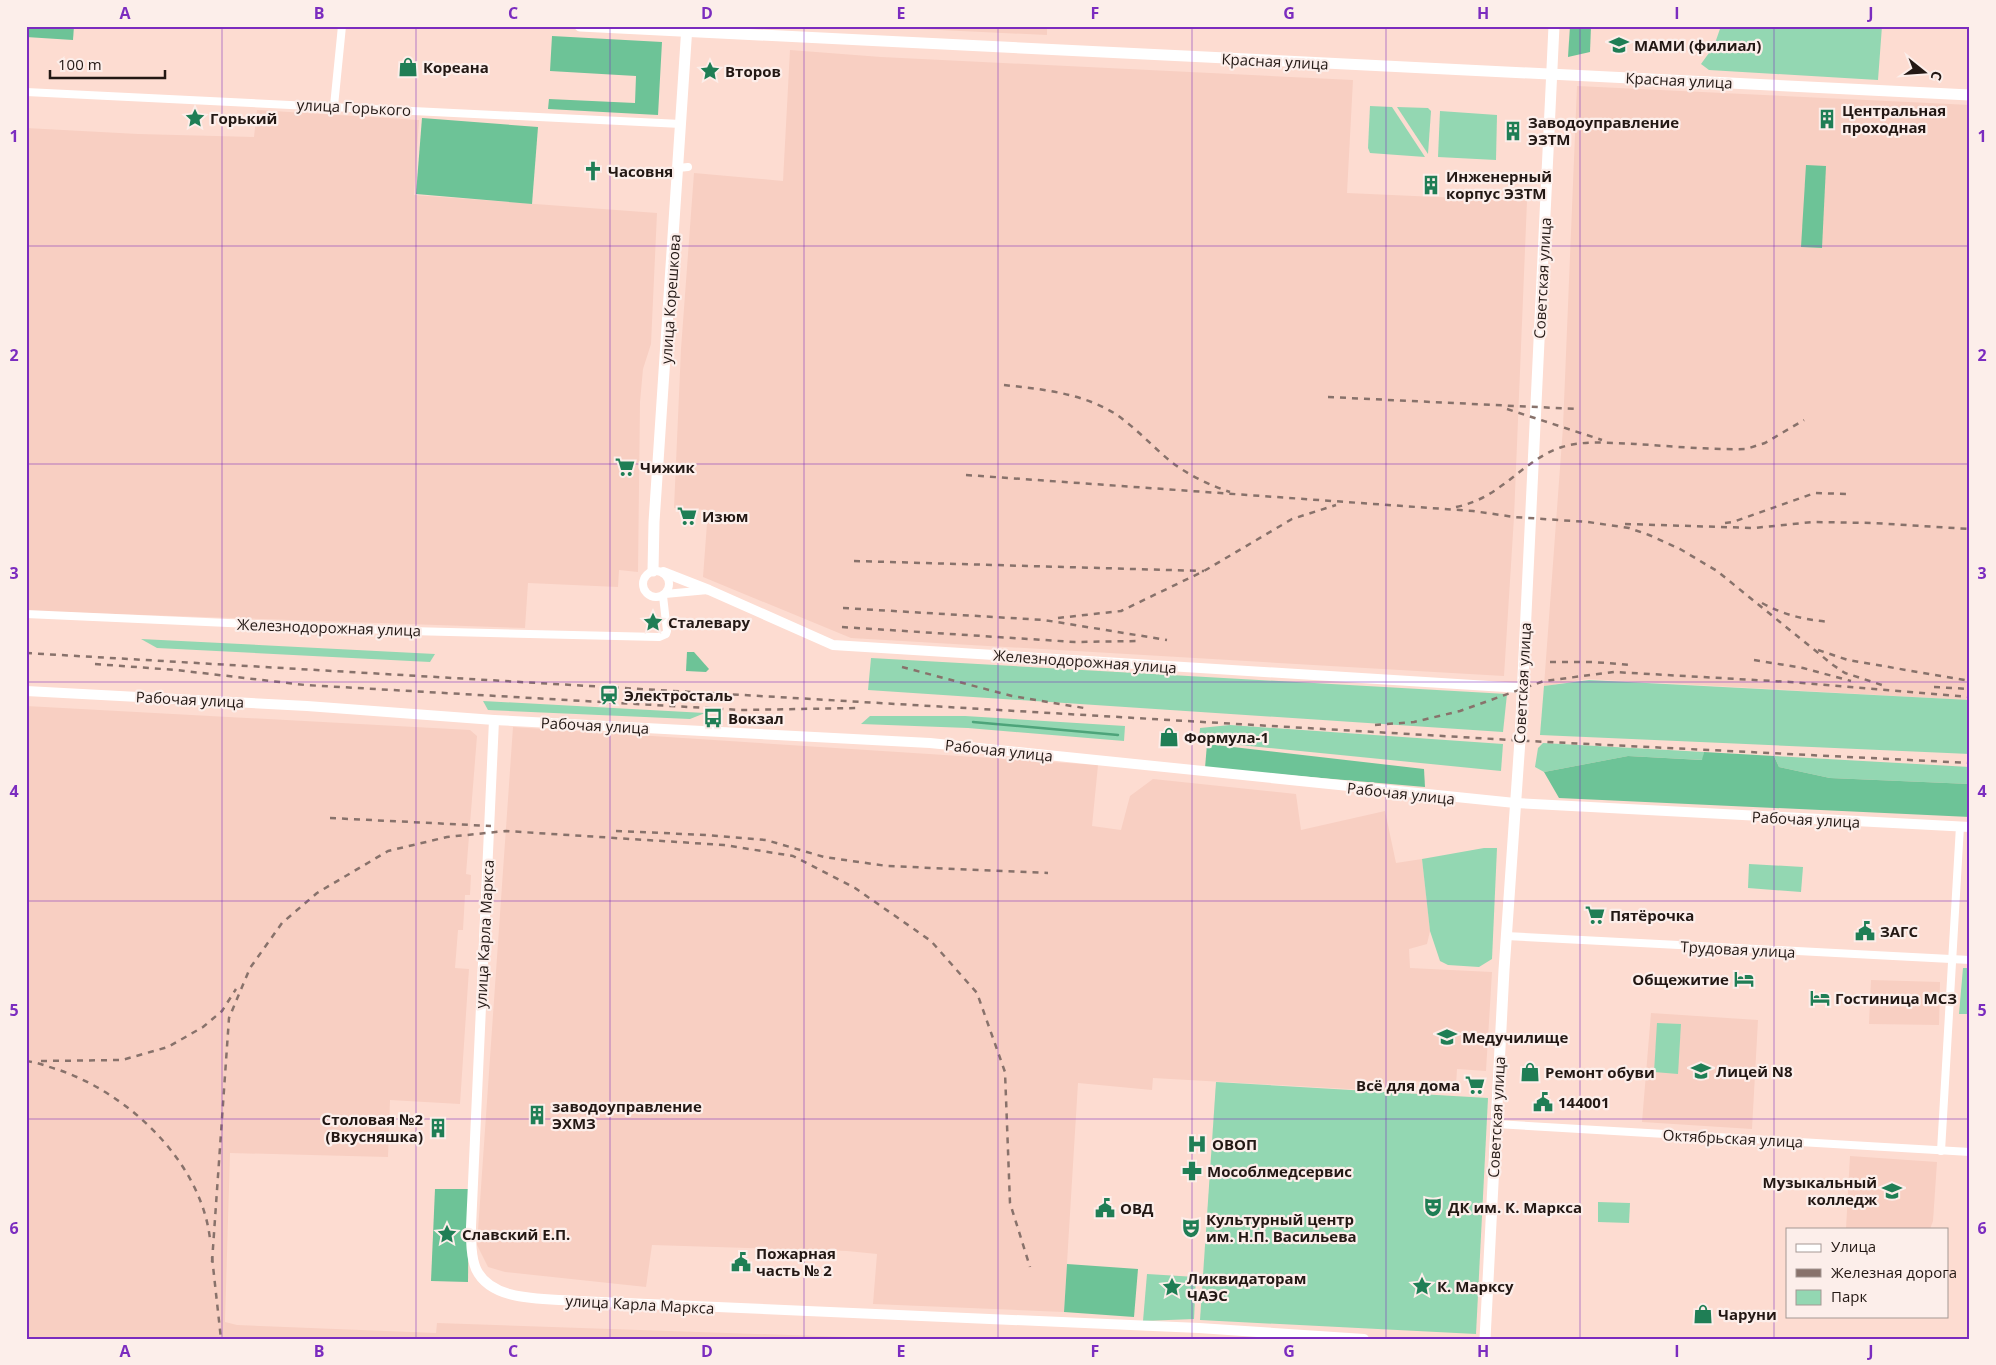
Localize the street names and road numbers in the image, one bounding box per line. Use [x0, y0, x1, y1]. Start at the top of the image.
street label: Красная улица [1221, 48, 1329, 74]
street label: Красная улица [1625, 67, 1733, 93]
street label: улица Горького [296, 94, 412, 120]
street label: Советская улица [1529, 217, 1555, 339]
street label: улица Корешкова [655, 233, 685, 365]
street label: Железнодорожная улица [237, 614, 421, 640]
street label: Советская улица [1509, 622, 1535, 744]
street label: Железнодорожная улица [992, 645, 1178, 677]
street label: Рабочая улица [135, 686, 245, 712]
street label: Рабочая улица [540, 712, 650, 738]
street label: Рабочая улица [944, 734, 1054, 766]
street label: Рабочая улица [1346, 777, 1456, 809]
street label: Рабочая улица [1751, 806, 1861, 832]
street label: улица Карла Маркса [470, 859, 498, 1009]
street label: Трудовая улица [1680, 936, 1796, 962]
street label: Советская улица [1483, 1056, 1509, 1178]
street label: Октябрьская улица [1662, 1124, 1804, 1152]
street label: улица Карла Маркса [565, 1290, 715, 1318]

